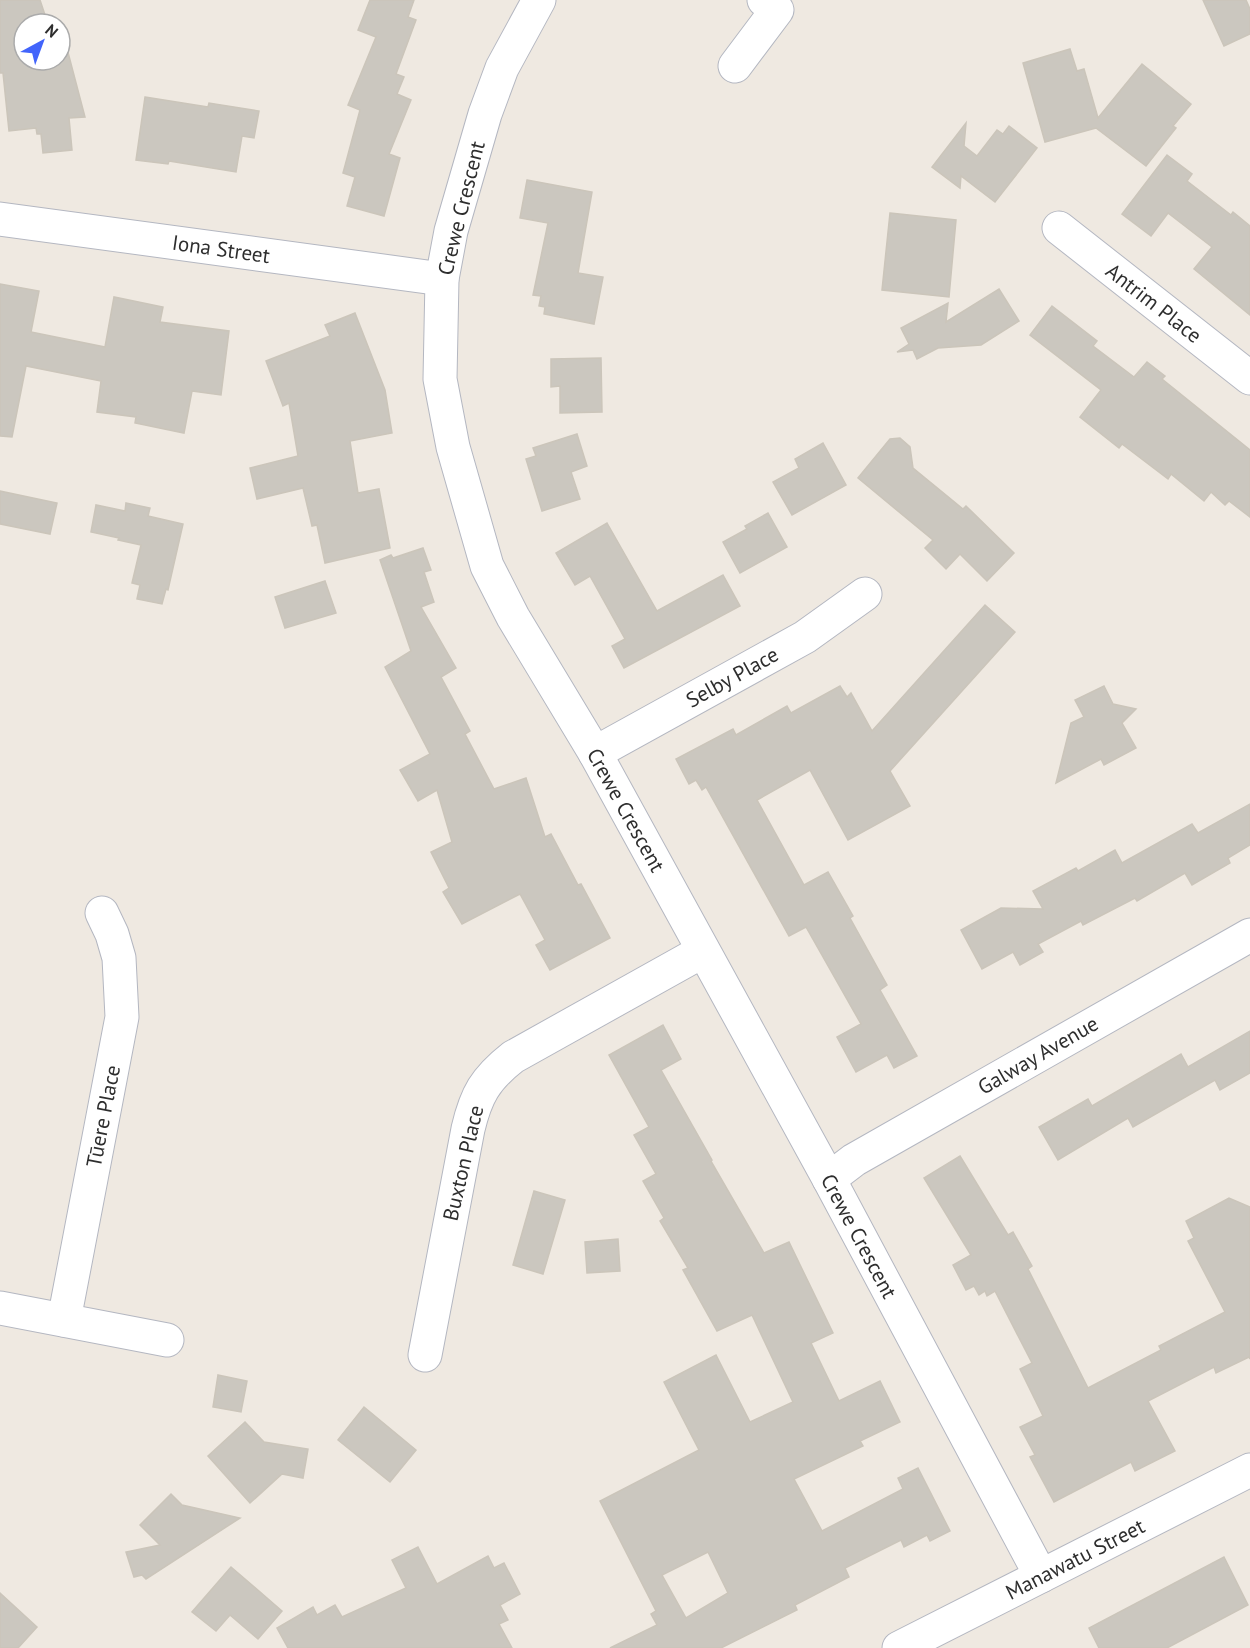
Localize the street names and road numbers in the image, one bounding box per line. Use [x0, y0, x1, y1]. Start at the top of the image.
street label: Crewe Crescent [431, 138, 491, 278]
street label: Iona Street [170, 229, 272, 269]
street label: Antrim Place [1101, 257, 1207, 349]
street label: Selby Place [681, 641, 783, 713]
street label: Crewe Crescent [581, 743, 671, 877]
street label: Galway Avenue [973, 1010, 1103, 1100]
street label: Tūere Place [80, 1063, 126, 1169]
street label: Buxton Place [437, 1103, 489, 1223]
street label: Crewe Crescent [815, 1169, 903, 1303]
street label: Manawatu Street [1001, 1512, 1149, 1606]

